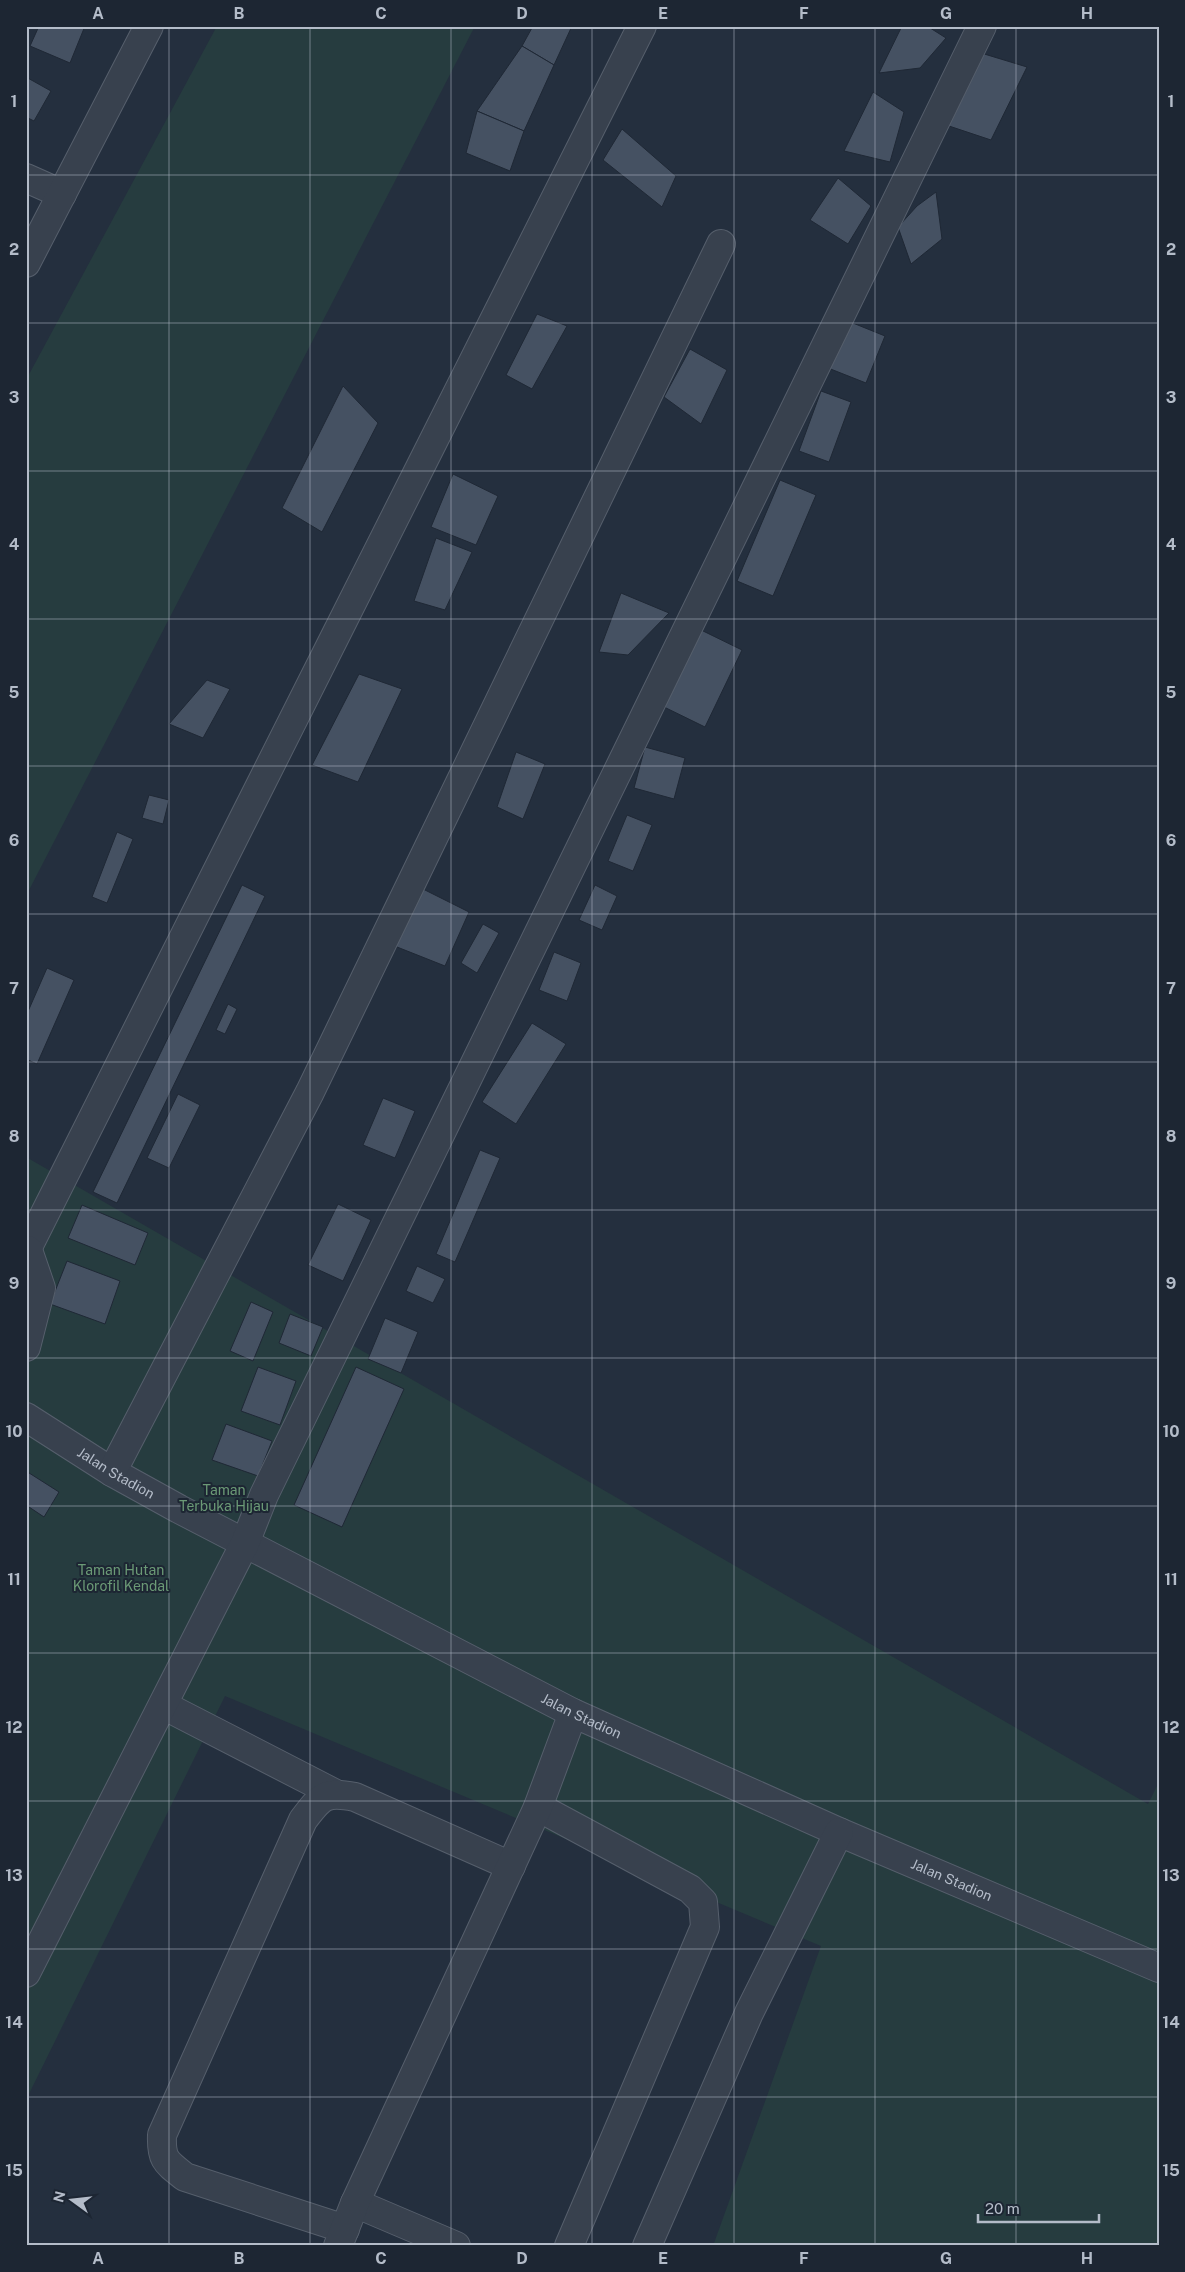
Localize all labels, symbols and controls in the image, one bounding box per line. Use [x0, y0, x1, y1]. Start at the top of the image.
text: A [92, 4, 104, 23]
text: B [234, 4, 245, 23]
text: C [375, 4, 387, 23]
text: D [516, 4, 528, 23]
text: E [658, 4, 668, 23]
text: F [799, 4, 809, 23]
text: G [940, 4, 952, 23]
text: H [1081, 4, 1093, 23]
text: 1 [11, 92, 17, 111]
text: 1 [1168, 92, 1174, 111]
text: 2 [9, 240, 19, 259]
text: 2 [1166, 240, 1176, 259]
text: 3 [9, 388, 19, 407]
text: 3 [1166, 388, 1176, 407]
text: 4 [9, 535, 20, 554]
text: 4 [1166, 535, 1177, 554]
text: 5 [9, 683, 20, 702]
text: 5 [1166, 683, 1177, 702]
text: 6 [9, 831, 19, 850]
text: 6 [1166, 831, 1176, 850]
text: 7 [9, 979, 19, 998]
text: 7 [1166, 979, 1176, 998]
text: 8 [9, 1127, 20, 1146]
text: 8 [1166, 1127, 1177, 1146]
text: 9 [9, 1274, 19, 1293]
text: 9 [1166, 1274, 1176, 1293]
text: 10 [5, 1422, 23, 1441]
text: 10 [1162, 1422, 1180, 1441]
street label: Jalan Stadion [74, 1444, 157, 1502]
park label: Taman Terbuka Hijau [179, 1482, 269, 1514]
park label: Taman Hutan Klorofil Kendal [73, 1562, 169, 1594]
text: 11 [7, 1570, 21, 1589]
text: 11 [1164, 1570, 1178, 1589]
street label: Jalan Stadion [539, 1690, 624, 1742]
text: 12 [5, 1718, 23, 1737]
text: 12 [1162, 1718, 1180, 1737]
street label: Jalan Stadion [908, 1855, 995, 1904]
text: 13 [5, 1866, 23, 1885]
text: 13 [1162, 1866, 1180, 1885]
text: 14 [5, 2013, 23, 2032]
text: 14 [1162, 2013, 1180, 2032]
text: 15 [5, 2161, 23, 2180]
text: 15 [1162, 2161, 1180, 2180]
north arrow [48, 2174, 98, 2224]
text: N [50, 2189, 69, 2204]
scale bar [978, 2192, 1099, 2224]
text: 20 m [985, 2200, 1020, 2217]
text: A [92, 2249, 104, 2268]
text: B [234, 2249, 245, 2268]
text: C [375, 2249, 387, 2268]
text: D [516, 2249, 528, 2268]
text: E [658, 2249, 668, 2268]
text: F [799, 2249, 809, 2268]
text: G [940, 2249, 952, 2268]
text: H [1081, 2249, 1093, 2268]

